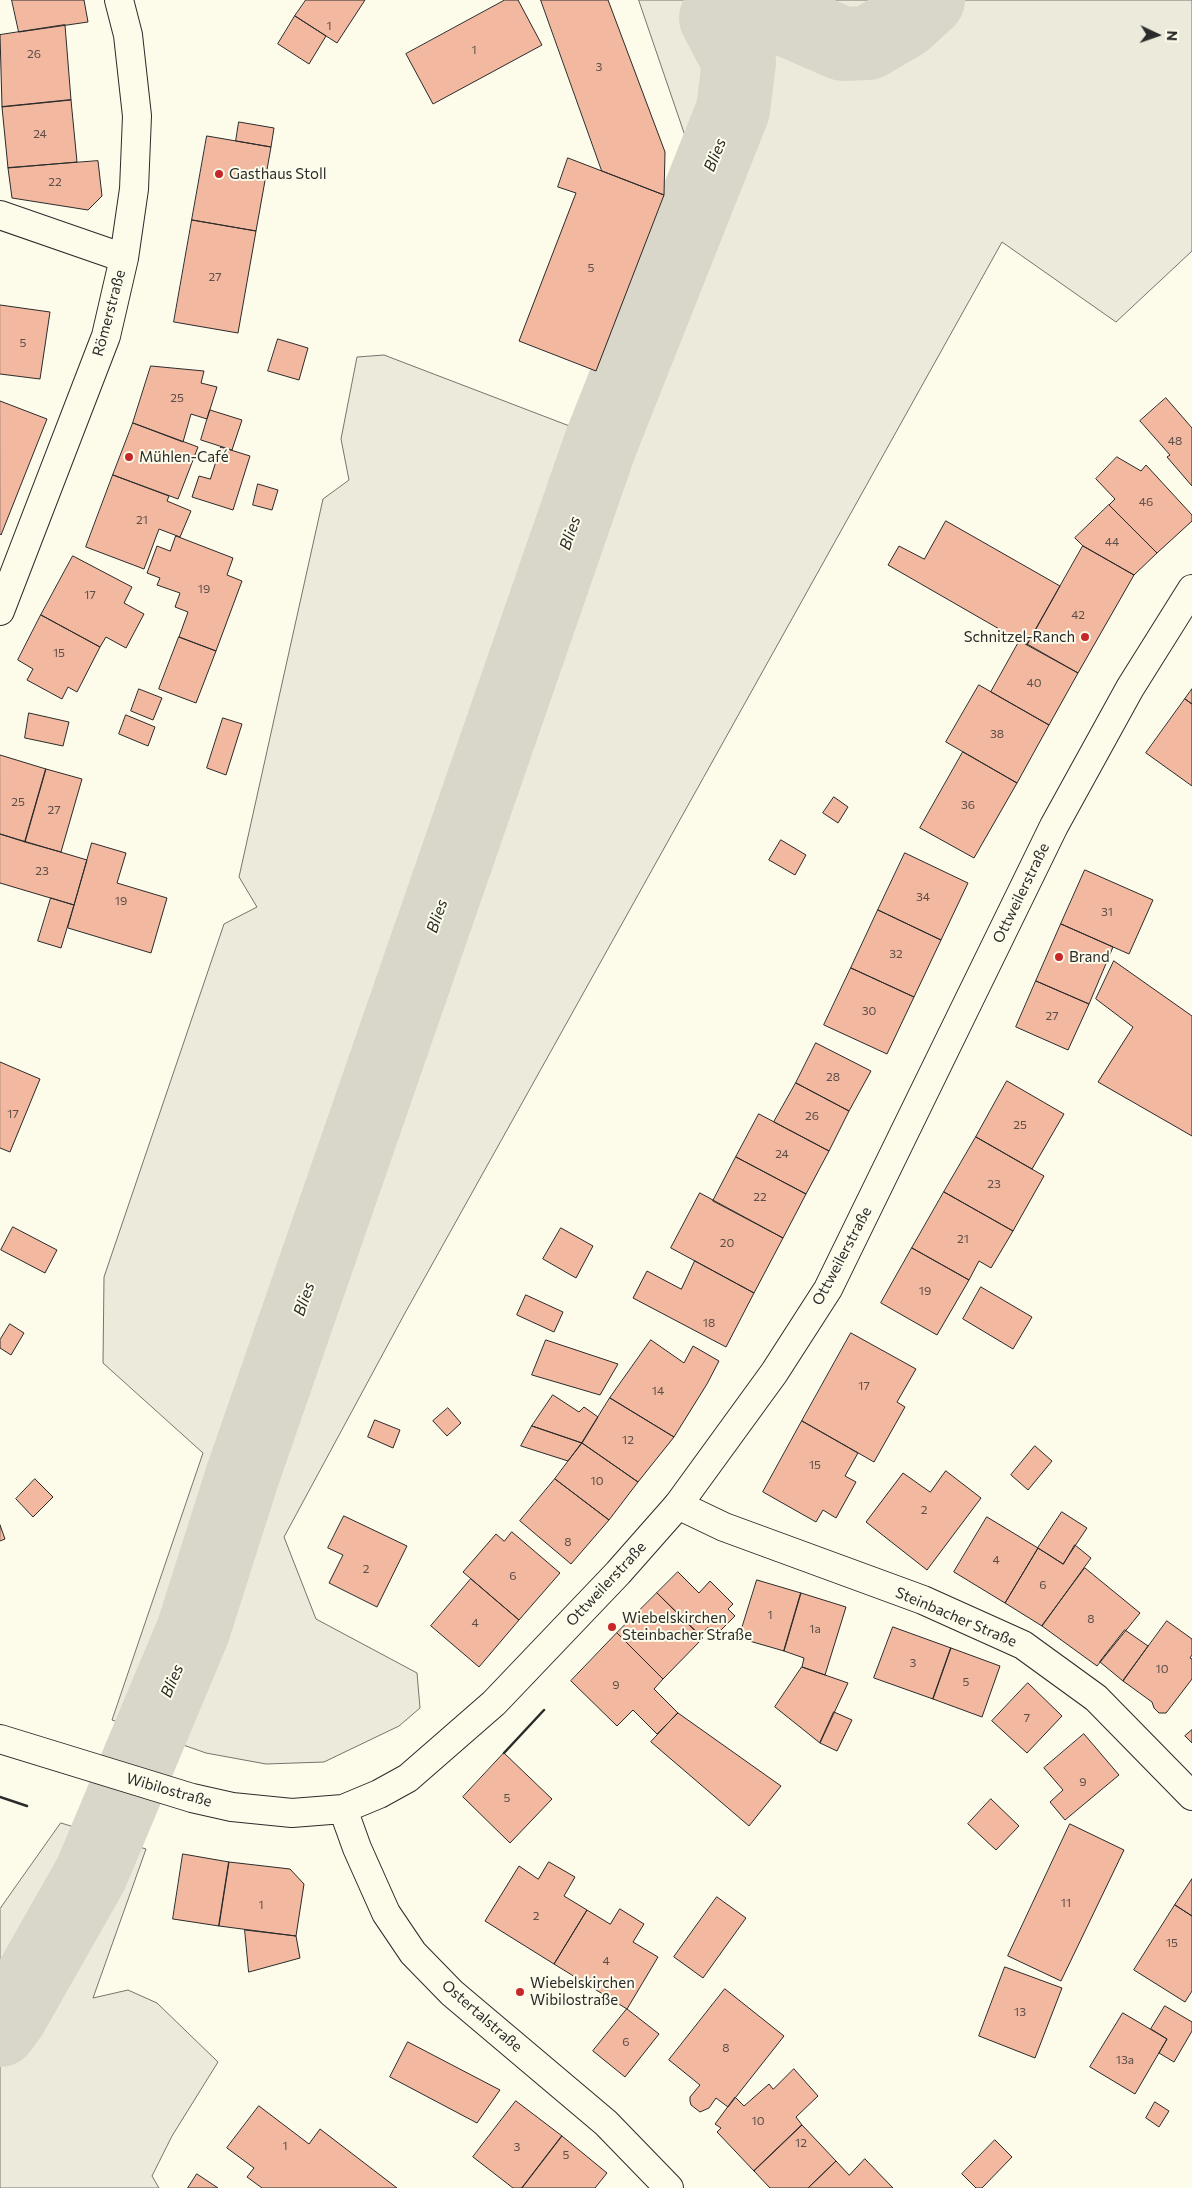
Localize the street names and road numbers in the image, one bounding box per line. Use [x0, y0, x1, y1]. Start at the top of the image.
street label: Römerstraße [89, 268, 129, 358]
street label: Ottweilerstraße [989, 840, 1053, 946]
street label: Ottweilerstraße [808, 1204, 876, 1308]
street label: Ottweilerstraße [562, 1538, 650, 1630]
street label: Steinbacher Straße [893, 1583, 1019, 1651]
street label: Wibilostraße [124, 1769, 214, 1811]
street label: Ostertalstraße [438, 1976, 526, 2056]

